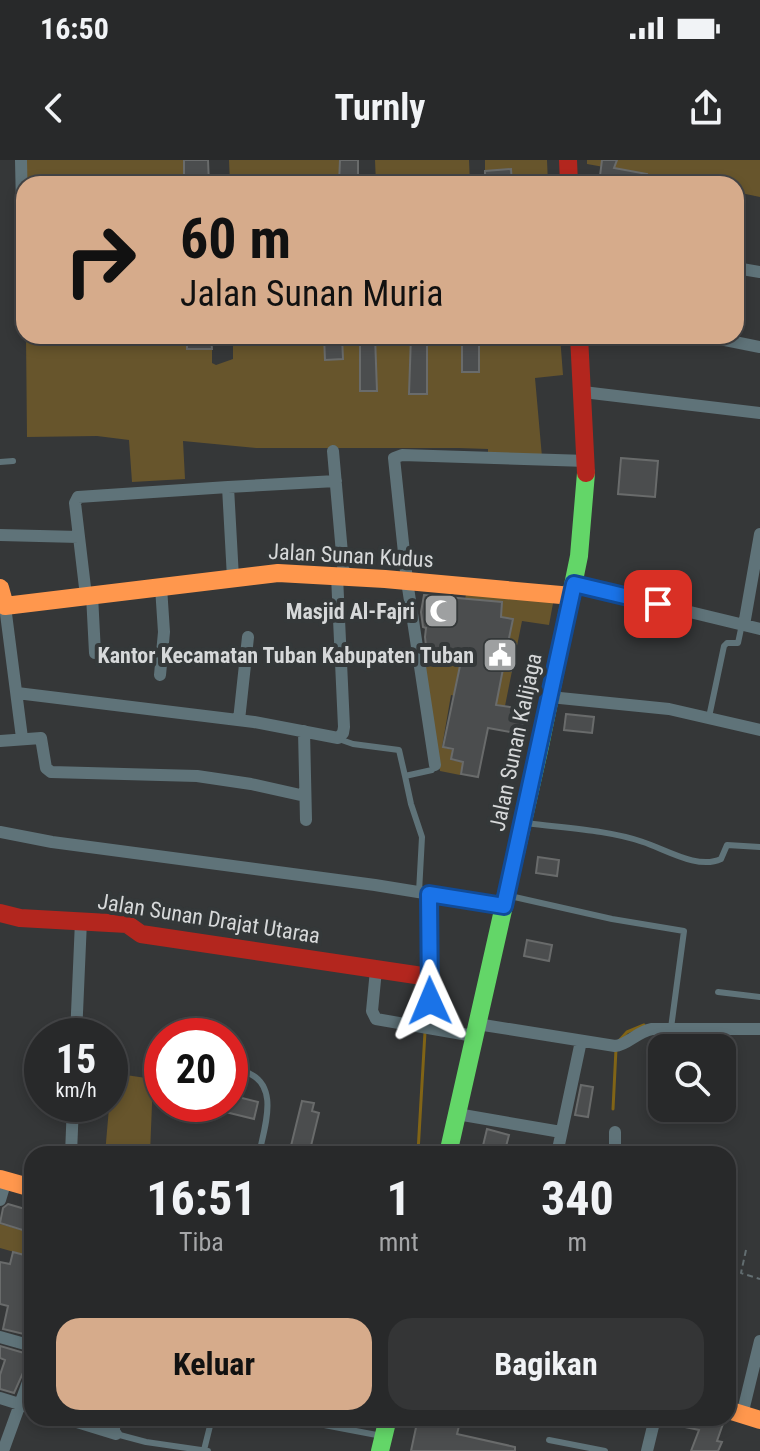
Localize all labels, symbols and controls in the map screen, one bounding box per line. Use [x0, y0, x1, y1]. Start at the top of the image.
text: 16:50 [40, 11, 109, 46]
icon: back [32, 86, 76, 130]
icon: share [684, 86, 728, 130]
text: Turnly [335, 87, 425, 129]
text: 60 m [180, 206, 291, 272]
icon: right [48, 208, 152, 312]
text: Jalan Sunan Muria [180, 273, 443, 315]
street label: Jalan Sunan Kudus [268, 539, 434, 572]
pin [624, 570, 692, 638]
icon: arrive [636, 582, 680, 626]
mosque icon: Masjid Al-Fajri [422, 592, 460, 630]
place label: Masjid Al-Fajri [286, 599, 415, 624]
public building icon: Kantor Kecamatan Tuban Kabupaten Tuban [481, 636, 519, 674]
place label: Kantor Kecamatan Tuban Kabupaten Tuban [98, 643, 474, 668]
street label: Jalan Sunan Kalijaga [484, 651, 547, 833]
street label: Jalan Sunan Drajat Utaraa [96, 889, 322, 948]
position arrow [388, 959, 472, 1043]
speed limit sign: 20 [144, 1018, 248, 1122]
map controls [648, 1034, 736, 1122]
button: search [648, 1034, 736, 1122]
text: 15 [56, 1036, 96, 1083]
text: km/h [55, 1078, 97, 1102]
text: 16:51 [146, 1170, 256, 1227]
text: 1 [387, 1170, 411, 1227]
text: 340 [541, 1170, 614, 1227]
text: Tiba [179, 1227, 224, 1257]
text: mnt [379, 1227, 419, 1257]
text: m [568, 1227, 587, 1257]
button: Keluar [56, 1318, 372, 1410]
button: Bagikan [388, 1318, 704, 1410]

